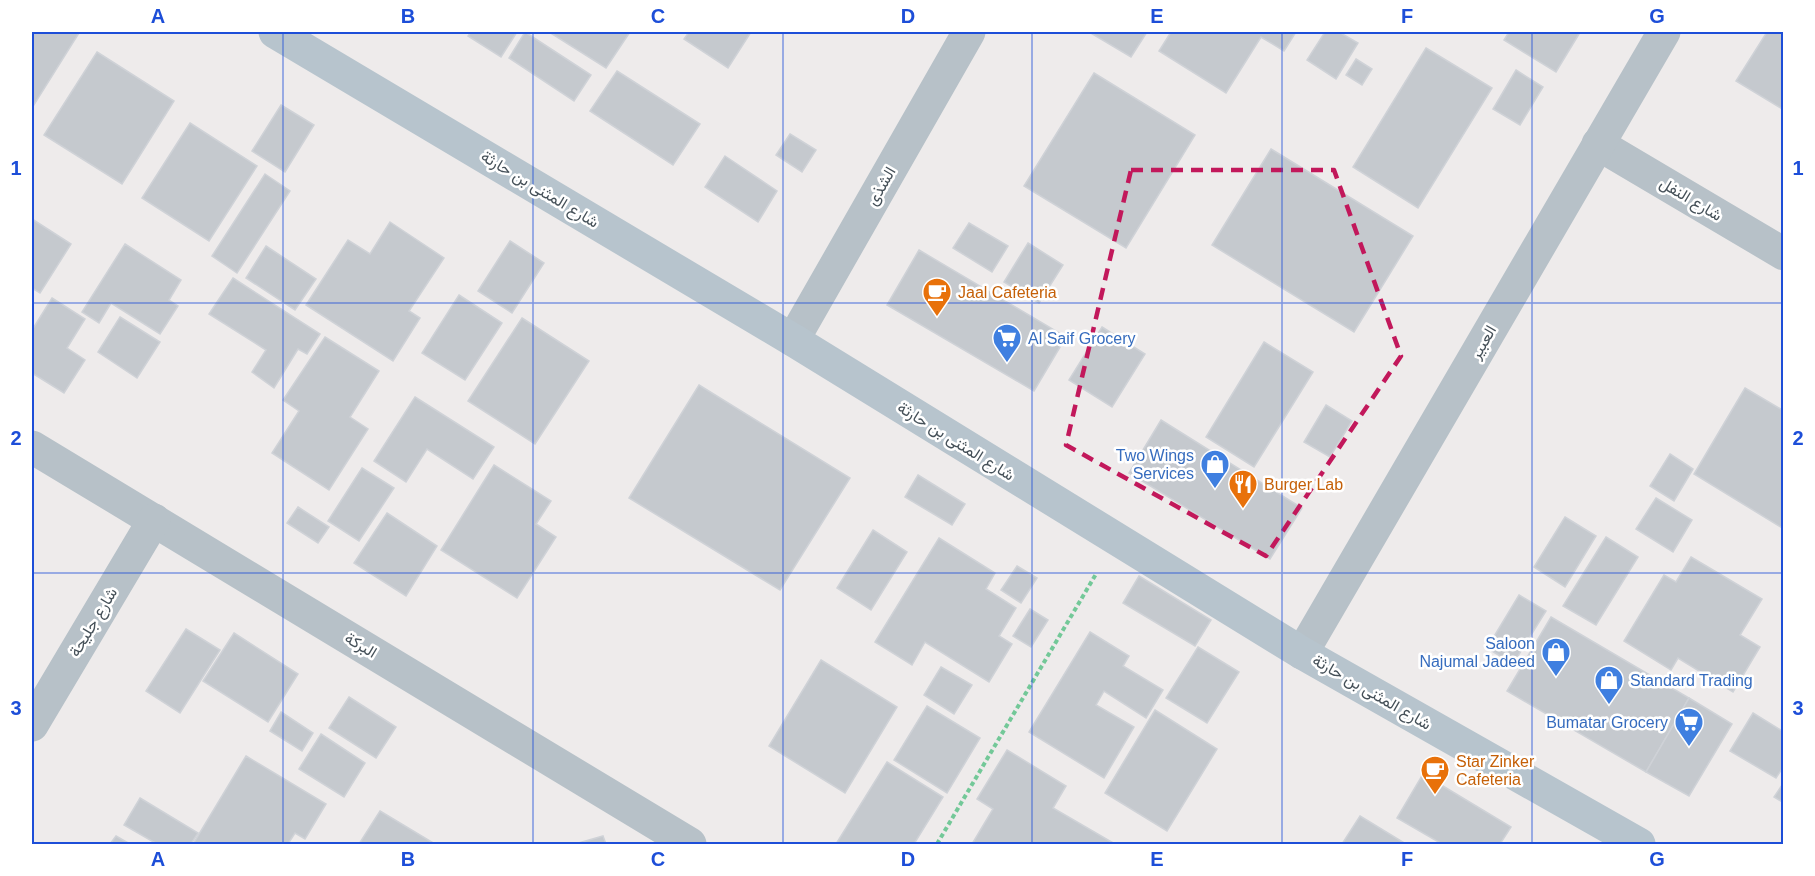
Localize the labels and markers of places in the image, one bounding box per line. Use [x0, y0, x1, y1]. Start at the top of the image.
cafe icon: Jaal Cafeteria [921, 276, 953, 318]
place label: Jaal Cafeteria [958, 284, 1057, 301]
supermarket icon: Al Saif Grocery [991, 322, 1023, 364]
place label: Al Saif Grocery [1028, 330, 1136, 347]
place label: Two Wings Services [1116, 447, 1194, 482]
shop icon: Two Wings Services [1199, 448, 1231, 490]
restaurant icon: Burger Lab [1227, 468, 1259, 510]
place label: Burger Lab [1264, 476, 1343, 493]
place label: Saloon Najumal Jadeed [1419, 635, 1535, 670]
shop icon: Saloon Najumal Jadeed [1540, 636, 1572, 678]
shop icon: Standard Trading [1593, 664, 1625, 706]
place label: Standard Trading [1630, 672, 1753, 689]
supermarket icon: Bumatar Grocery [1673, 706, 1705, 748]
place label: Bumatar Grocery [1546, 714, 1668, 731]
place label: Star Zinker Cafeteria [1456, 753, 1535, 788]
cafe icon: Star Zinker Cafeteria [1419, 754, 1451, 796]

